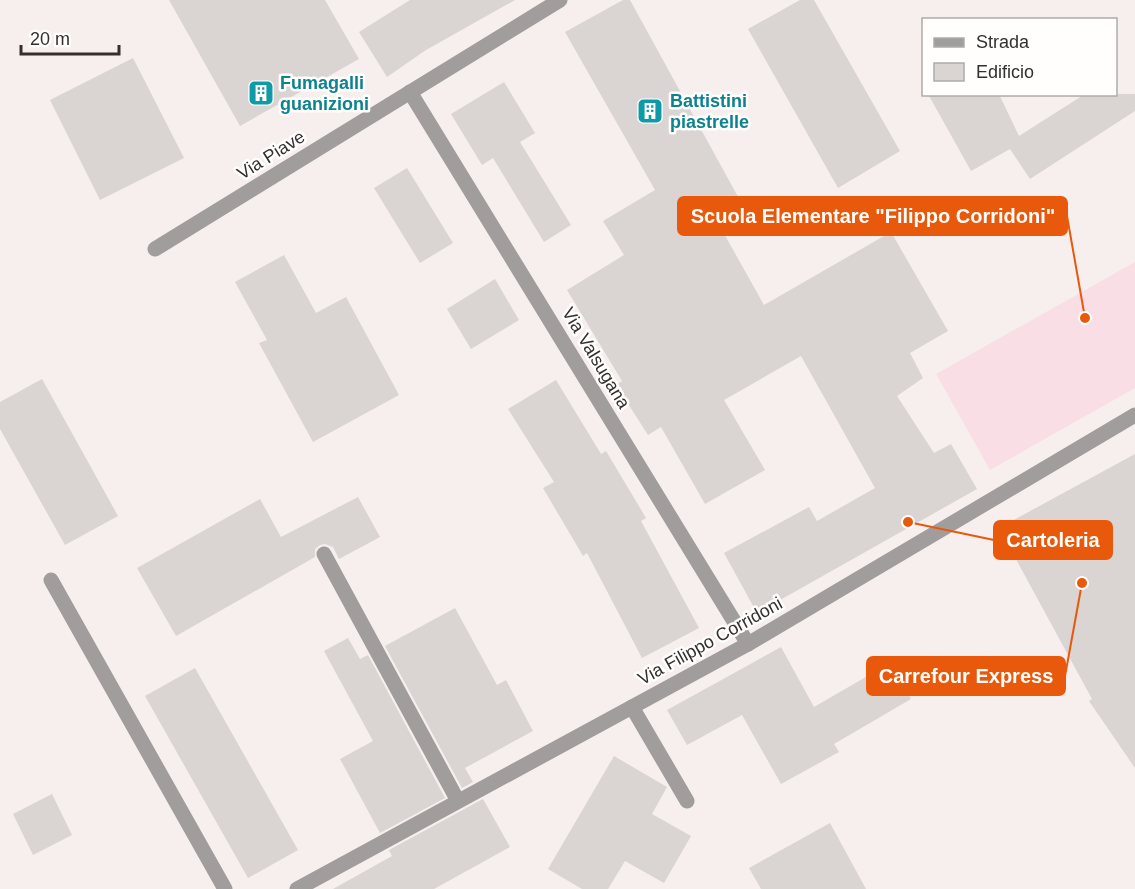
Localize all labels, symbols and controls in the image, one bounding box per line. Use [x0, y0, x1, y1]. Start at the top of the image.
scale bar [21, 18, 118, 56]
legend [922, 18, 1117, 96]
text: 20 m [30, 29, 70, 49]
text: Strada [976, 32, 1030, 52]
text: Edificio [976, 62, 1034, 82]
place label: Fumagalli guanizioni [280, 73, 369, 114]
building icon: Fumagalli guanizioni [246, 78, 276, 108]
place label: Battistini piastrelle [670, 91, 749, 132]
building icon: Battistini piastrelle [635, 96, 665, 126]
street label: Via Piave [234, 126, 308, 184]
callout: Scuola Elementare "Filippo Corridoni" [678, 197, 1067, 235]
text: Scuola Elementare "Filippo Corridoni" [691, 205, 1055, 227]
street label: Via Valsugana [558, 304, 635, 413]
callout: Cartoleria [994, 521, 1112, 559]
text: Cartoleria [1006, 529, 1101, 551]
street label: Via Filippo Corridoni [634, 593, 786, 689]
callout: Carrefour Express [867, 657, 1065, 695]
text: Carrefour Express [879, 665, 1053, 687]

